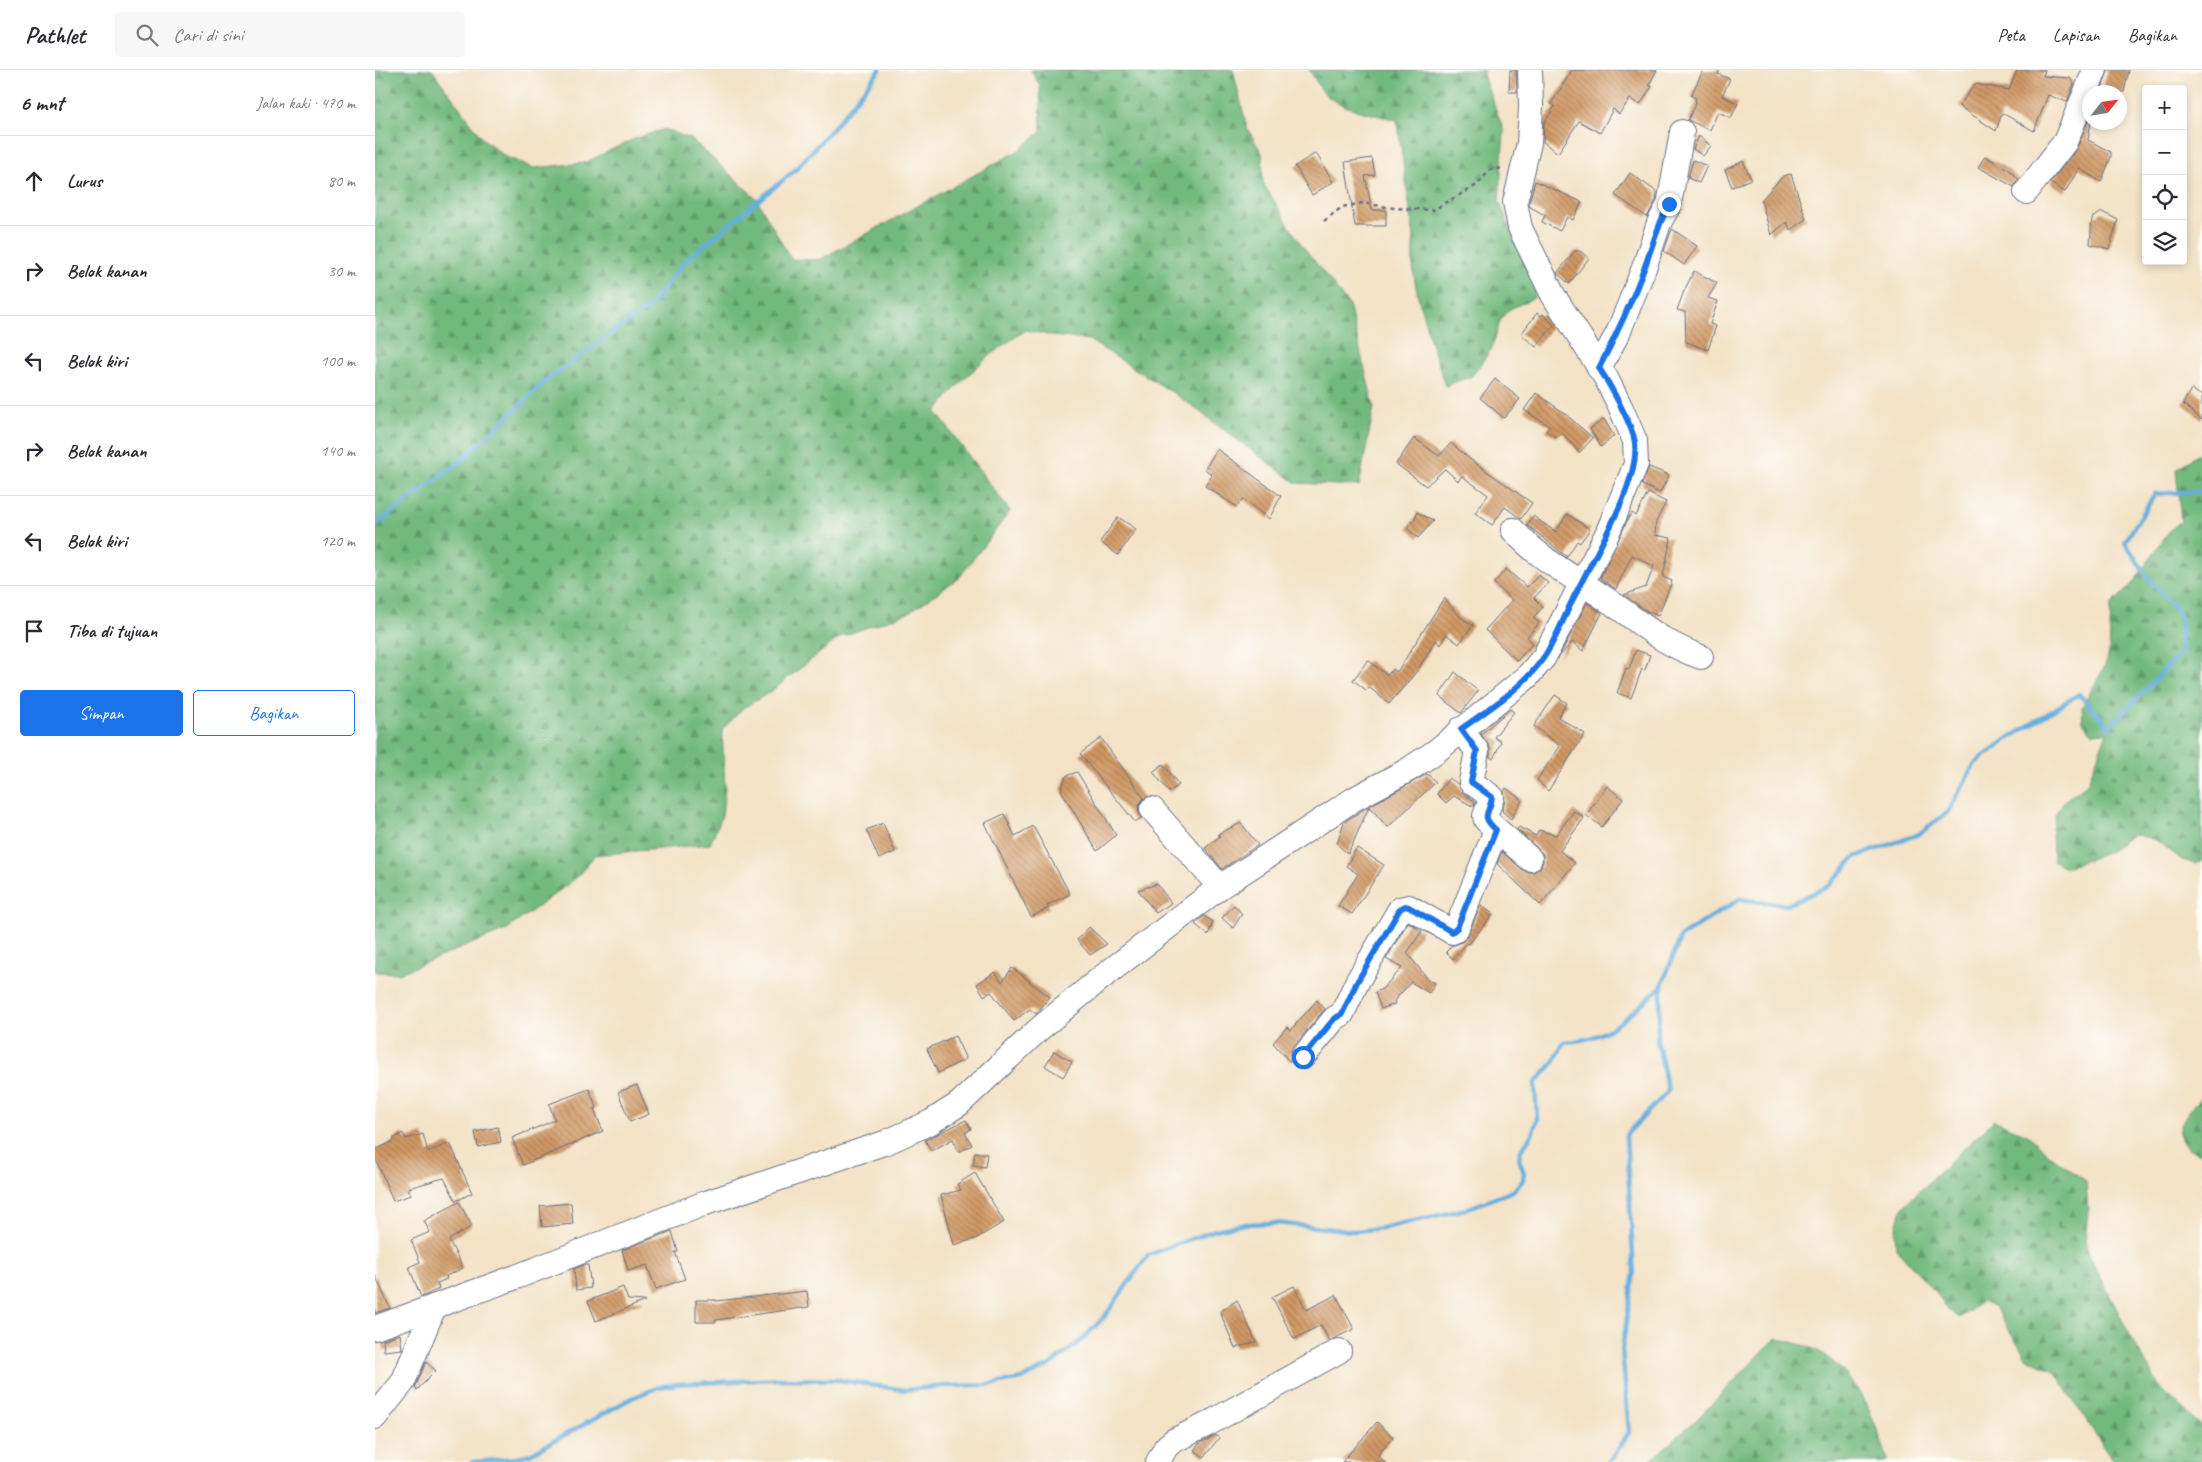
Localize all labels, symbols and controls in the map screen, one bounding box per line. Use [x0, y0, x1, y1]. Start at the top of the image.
search box [115, 12, 465, 57]
text: Pathlet [25, 20, 85, 50]
icon: search [133, 21, 161, 49]
text: Cari di sini [173, 23, 243, 47]
text: Peta [1998, 24, 2025, 46]
text: Lapisan [2053, 24, 2100, 46]
text: Bagikan [2128, 24, 2177, 46]
north arrow [2082, 85, 2127, 130]
map controls [2142, 85, 2187, 265]
button: + [2142, 85, 2187, 130]
text: 6 mnt [20, 90, 64, 116]
text: Jalan kaki · 470 m [257, 93, 355, 113]
button: − [2142, 130, 2187, 175]
icon: ahead [20, 167, 48, 195]
text: Lurus [67, 169, 102, 193]
text: 80 m [328, 171, 355, 191]
button: locate [2142, 175, 2187, 220]
route end [1658, 193, 1681, 216]
button: layers [2142, 220, 2187, 265]
icon: right [20, 257, 48, 285]
text: Belok kanan [67, 259, 146, 283]
text: 30 m [328, 261, 355, 281]
icon: left [20, 347, 48, 375]
text: Belok kiri [67, 349, 127, 373]
text: 100 m [321, 351, 355, 371]
icon: right [20, 437, 48, 465]
text: Belok kanan [67, 439, 146, 463]
text: 140 m [321, 441, 355, 461]
icon: left [20, 527, 48, 555]
text: Belok kiri [67, 529, 127, 553]
text: 120 m [321, 531, 355, 551]
icon: arrive [20, 617, 48, 645]
text: Tiba di tujuan [67, 619, 157, 643]
button: Simpan [20, 690, 183, 736]
button: Bagikan [193, 690, 355, 736]
route start [1292, 1046, 1315, 1069]

